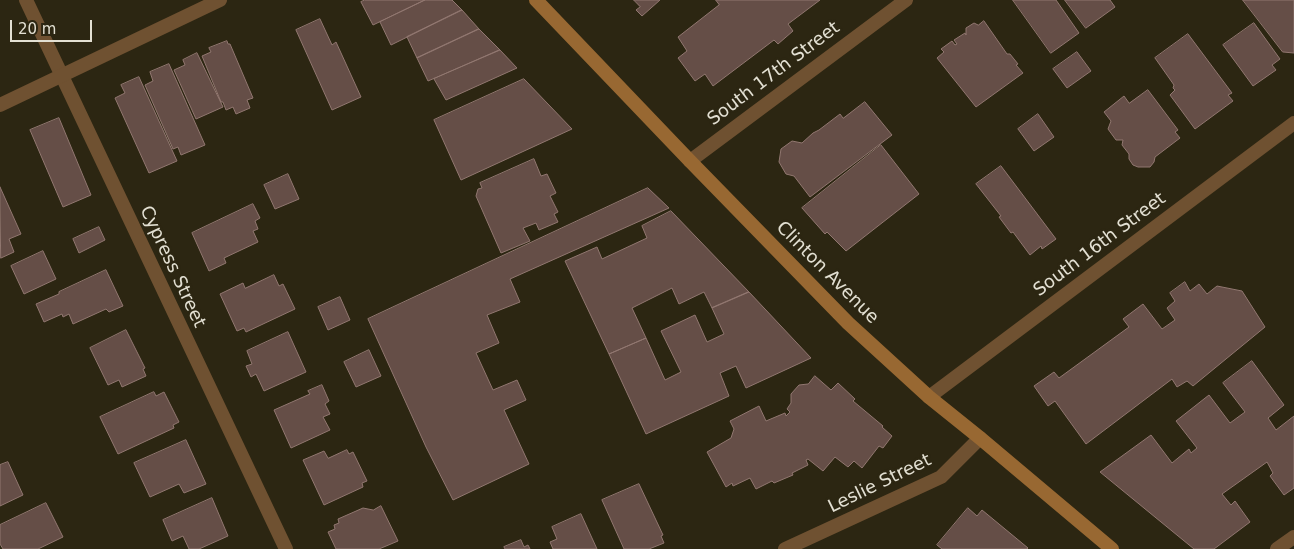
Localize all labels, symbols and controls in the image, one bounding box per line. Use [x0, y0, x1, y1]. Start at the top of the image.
scale bar [12, 10, 95, 42]
street label: South 17th Street [704, 17, 844, 131]
text: 20 m [18, 20, 56, 38]
street label: South 16th Street [1030, 188, 1170, 302]
street label: Cypress Street [134, 203, 210, 331]
street label: Clinton Avenue [771, 217, 883, 329]
street label: Leslie Street [825, 450, 935, 518]

